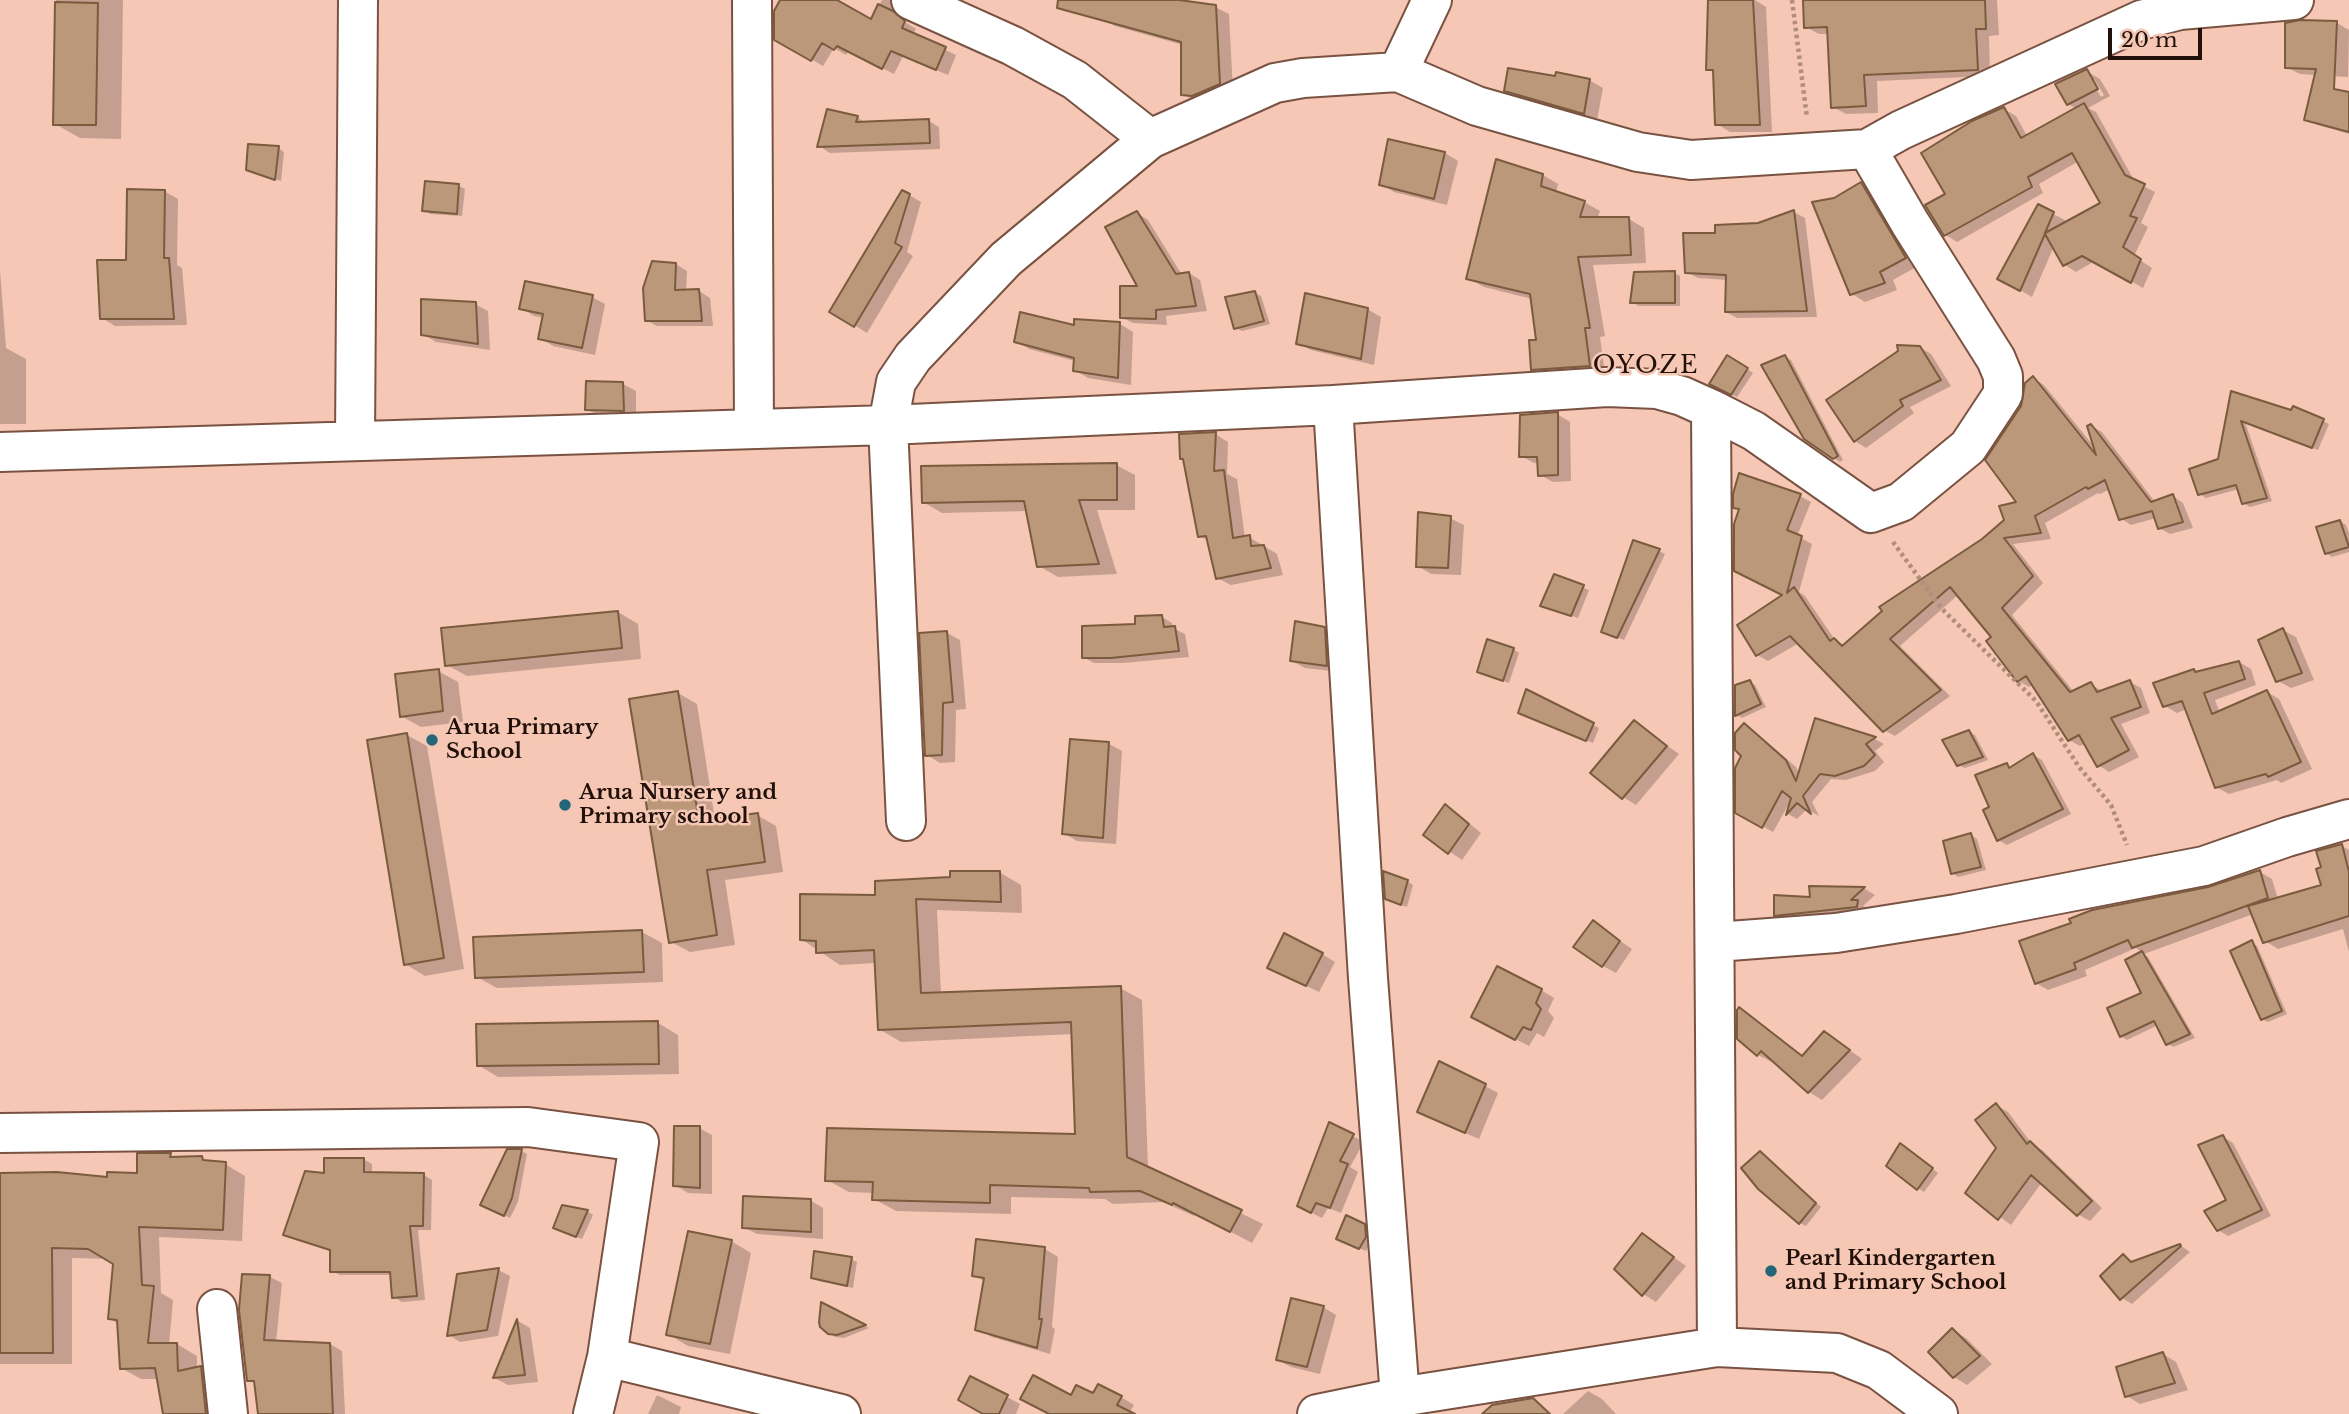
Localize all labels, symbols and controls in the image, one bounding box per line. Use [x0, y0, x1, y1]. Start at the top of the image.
scale bar [2111, 14, 2206, 58]
text: 20 m [2121, 27, 2178, 53]
district label: OYOZE [1593, 352, 1699, 380]
place label: Arua Primary School [446, 715, 598, 765]
marker: Arua Primary School [424, 732, 440, 748]
place label: Arua Nursery and Primary school [579, 780, 777, 830]
marker: Arua Nursery and Primary school [557, 797, 573, 813]
place label: Pearl Kindergarten and Primary School [1785, 1246, 2006, 1296]
marker: Pearl Kindergarten and Primary School [1763, 1263, 1779, 1279]

